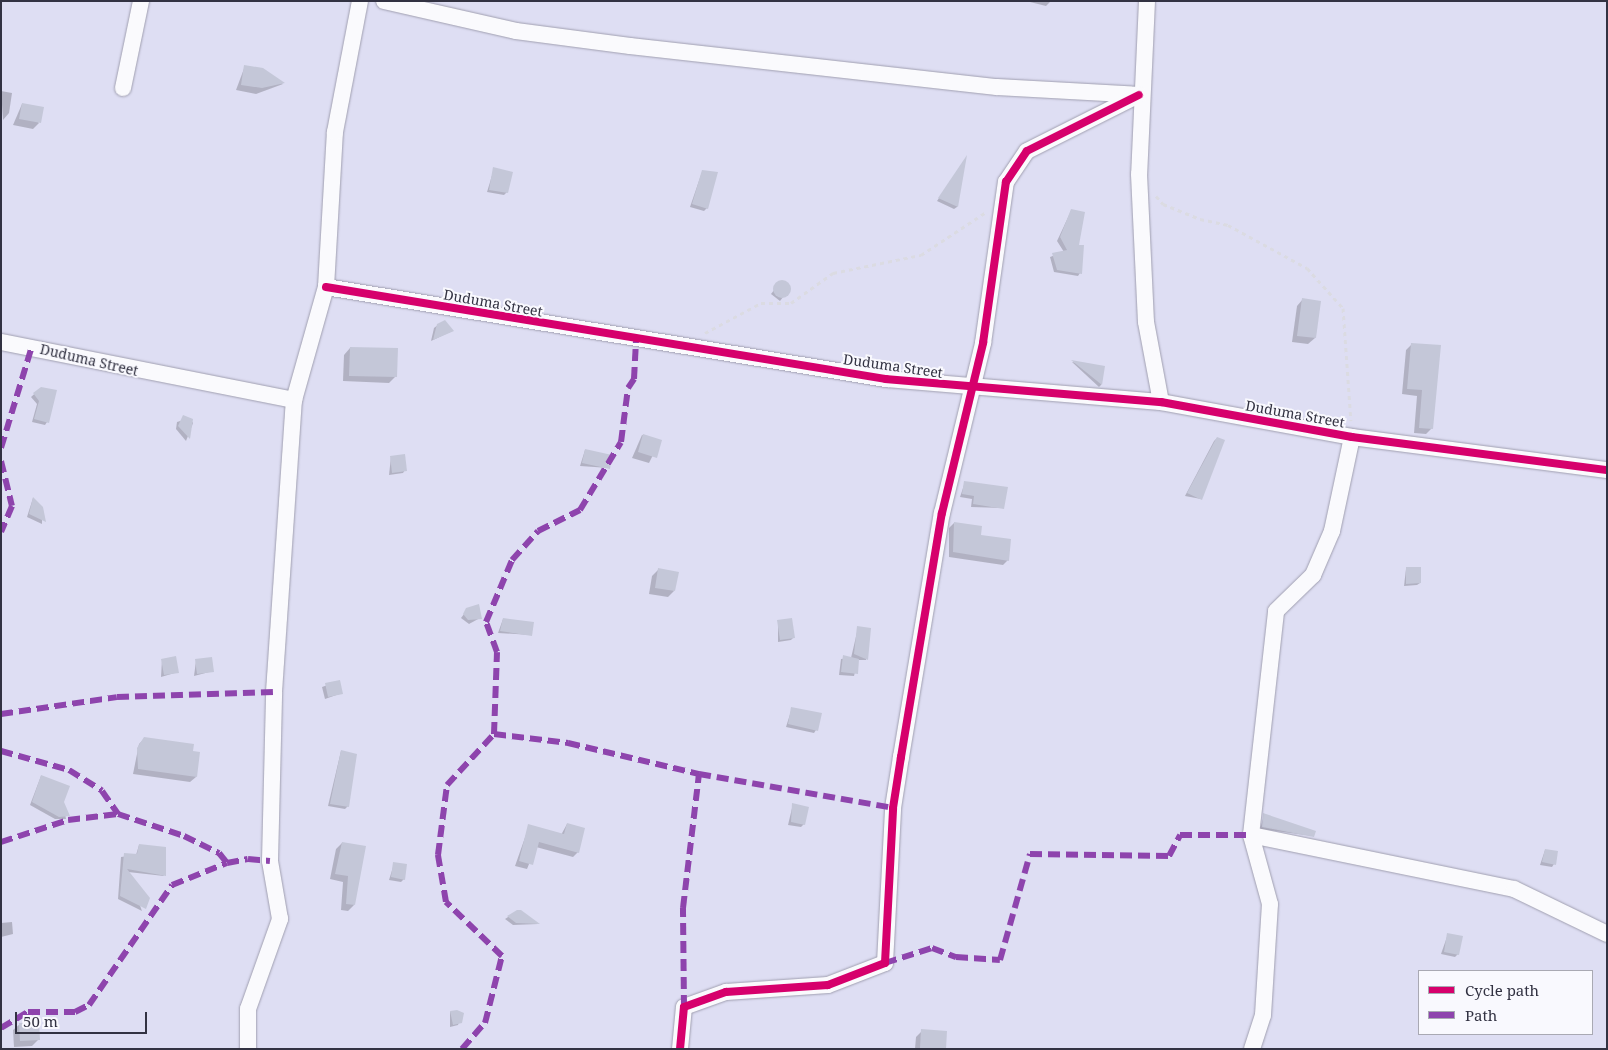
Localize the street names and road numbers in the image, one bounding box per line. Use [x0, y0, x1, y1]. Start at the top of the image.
street label: Duduma Street [442, 286, 544, 320]
street label: Duduma Street [38, 341, 140, 379]
street label: Duduma Street [842, 351, 944, 381]
street label: Duduma Street [1244, 397, 1346, 431]

